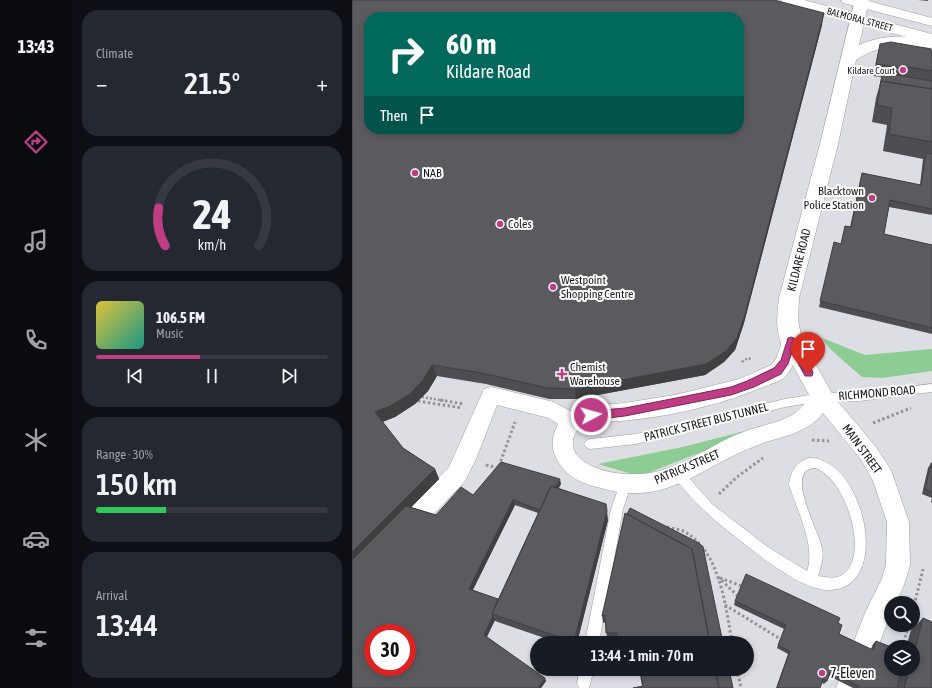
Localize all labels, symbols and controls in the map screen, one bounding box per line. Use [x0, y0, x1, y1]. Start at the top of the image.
street label: BALMORAL STREET [826, 5, 895, 34]
icon: right [380, 28, 432, 80]
text: 60 m [446, 28, 496, 60]
text: 13:43 [17, 36, 55, 57]
text: Climate [96, 46, 133, 61]
text: Kildare Road [446, 61, 531, 82]
place label: Kildare Court [847, 65, 895, 76]
marker: Kildare Court [898, 65, 908, 75]
text: 21.5° [184, 66, 240, 100]
text: − [96, 70, 107, 96]
text: + [317, 70, 328, 96]
icon: arrive [416, 104, 438, 126]
text: Then [380, 107, 408, 124]
icon: directions [22, 128, 50, 156]
place label: NAB [423, 166, 442, 180]
marker: NAB [410, 168, 420, 178]
place label: Blacktown Police Station [803, 184, 864, 212]
text: 24 [192, 190, 232, 238]
marker: Blacktown Police Station [867, 193, 877, 203]
place label: Coles [508, 217, 532, 231]
marker: Coles [495, 219, 505, 229]
icon: music [22, 227, 50, 255]
street label: KILDARE ROAD [784, 227, 814, 293]
text: km/h [198, 237, 226, 253]
place label: Westpoint Shopping Centre [561, 273, 633, 301]
marker: Westpoint Shopping Centre [548, 282, 558, 292]
text: 106.5 FM [156, 309, 205, 326]
icon: phone [22, 326, 50, 354]
text: Music [156, 326, 183, 341]
pin [791, 332, 825, 373]
icon: arrive [797, 338, 819, 360]
place label: Chemist Warehouse [570, 360, 620, 388]
icon: previous [124, 365, 146, 387]
icon: pause [201, 365, 223, 387]
icon: next [278, 365, 300, 387]
marker: Chemist Warehouse [557, 369, 567, 379]
street label: RICHMOND ROAD [838, 383, 916, 403]
position arrow [570, 394, 612, 436]
street label: PATRICK STREET BUS TUNNEL [643, 400, 770, 444]
street label: MAIN STREET [839, 422, 885, 477]
icon: climate [22, 426, 50, 454]
text: Range · 30% [96, 447, 153, 462]
street label: PATRICK STREET [652, 447, 723, 487]
text: 150 km [96, 467, 177, 501]
icon: car [22, 525, 50, 553]
text: Arrival [96, 588, 128, 603]
map controls [884, 596, 920, 676]
button: search [884, 596, 920, 632]
text: 13:44 [96, 608, 158, 642]
icon: filters [22, 624, 50, 652]
speed limit sign: 30 [364, 624, 416, 676]
button: layers [884, 640, 920, 676]
text: 13:44 · 1 min · 70 m [590, 647, 694, 664]
place label: 7-Eleven [830, 665, 875, 681]
marker: 7-Eleven [817, 668, 827, 678]

